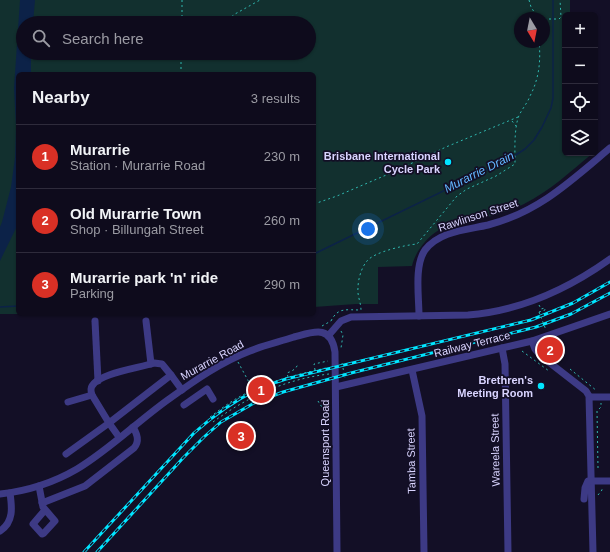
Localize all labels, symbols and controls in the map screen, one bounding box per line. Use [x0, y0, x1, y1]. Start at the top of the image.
north arrow [514, 12, 550, 48]
map controls [562, 12, 598, 156]
button: + [562, 12, 598, 48]
search box [16, 16, 316, 60]
icon: search [30, 27, 52, 49]
text: Search here [62, 30, 144, 47]
button: − [562, 48, 598, 84]
button: locate [562, 84, 598, 120]
text: Nearby [32, 88, 90, 107]
text: 3 results [251, 91, 300, 106]
button: layers [562, 120, 598, 156]
text: Murarrie [70, 141, 130, 158]
water label: Murarrie Drain [442, 148, 517, 196]
text: 1 [41, 149, 49, 164]
text: 230 m [264, 149, 300, 164]
place label: Brisbane International Cycle Park [324, 150, 441, 175]
marker: Brisbane International Cycle Park [443, 157, 453, 167]
text: Station · Murarrie Road [70, 158, 205, 173]
street label: Rawlinson Street [437, 196, 519, 234]
text: Old Murarrie Town [70, 205, 201, 222]
text: 2 [41, 213, 49, 228]
text: 260 m [264, 213, 300, 228]
your location [358, 219, 378, 239]
text: Shop · Billungah Street [70, 222, 204, 237]
text: Murarrie park 'n' ride [70, 269, 218, 286]
text: 3 [41, 277, 49, 292]
text: 290 m [264, 277, 300, 292]
text: Parking [70, 286, 114, 301]
street label: Railway Terrace [433, 329, 511, 359]
pin: 2 [537, 335, 563, 365]
street label: Murarrie Road [178, 338, 246, 382]
place label: Brethren's Meeting Room [457, 374, 533, 399]
pin: 1 [248, 375, 274, 405]
marker: Brethren's Meeting Room [536, 381, 546, 391]
street label: Queensport Road [319, 400, 331, 486]
street label: Wareela Street [488, 413, 502, 487]
pin: 3 [228, 421, 254, 451]
street label: Tamba Street [404, 428, 418, 494]

